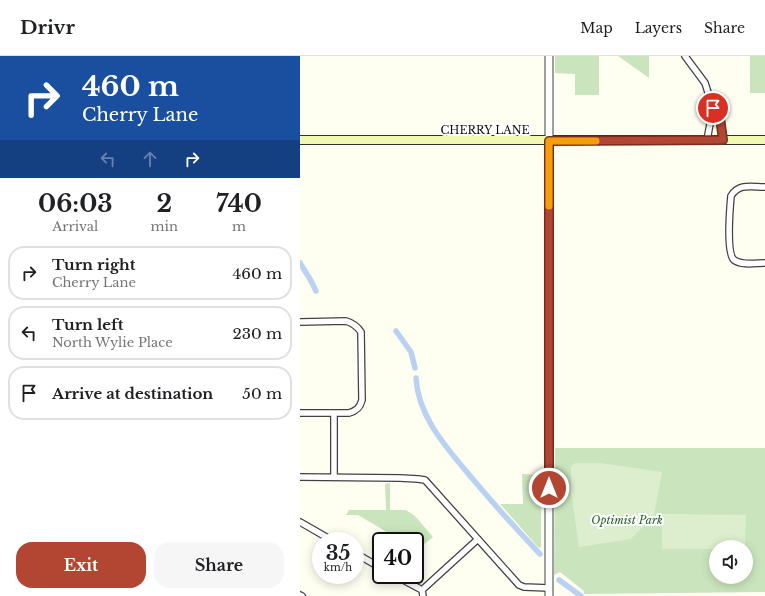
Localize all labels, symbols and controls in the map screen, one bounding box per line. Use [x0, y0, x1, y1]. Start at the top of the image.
text: Drivr [20, 16, 75, 39]
text: Map [580, 19, 613, 37]
text: Layers [635, 19, 682, 37]
text: Share [704, 19, 745, 37]
text: 460 m [82, 69, 179, 104]
icon: right [16, 72, 68, 124]
pin [696, 91, 730, 125]
icon: arrive [702, 97, 724, 119]
text: Cherry Lane [82, 104, 198, 126]
street label: CHERRY LANE [440, 123, 530, 137]
icon: left [97, 148, 119, 170]
icon: ahead [139, 148, 161, 170]
icon: right [181, 148, 203, 170]
text: 06:03 [38, 189, 113, 218]
text: 2 [156, 189, 172, 218]
text: 740 [216, 189, 262, 218]
text: Arrival [52, 218, 98, 235]
text: min [151, 218, 178, 235]
text: m [232, 218, 246, 235]
text: Turn right [52, 255, 135, 274]
icon: right [18, 262, 40, 284]
text: 460 m [232, 264, 282, 283]
text: Cherry Lane [52, 274, 136, 291]
text: Turn left [52, 315, 123, 334]
icon: left [18, 322, 40, 344]
text: 230 m [232, 324, 282, 343]
text: North Wylie Place [52, 334, 173, 351]
icon: arrive [18, 382, 40, 404]
text: Arrive at destination [52, 384, 213, 403]
text: 50 m [242, 384, 282, 403]
position arrow [528, 467, 570, 509]
park label: Optimist Park [591, 513, 663, 527]
speed limit sign: 40 [372, 532, 424, 584]
map controls [709, 540, 753, 584]
button: sound [709, 540, 753, 584]
text: 35 [326, 541, 350, 565]
button: Exit [16, 542, 146, 588]
button: Share [154, 542, 284, 588]
text: km/h [324, 561, 352, 574]

